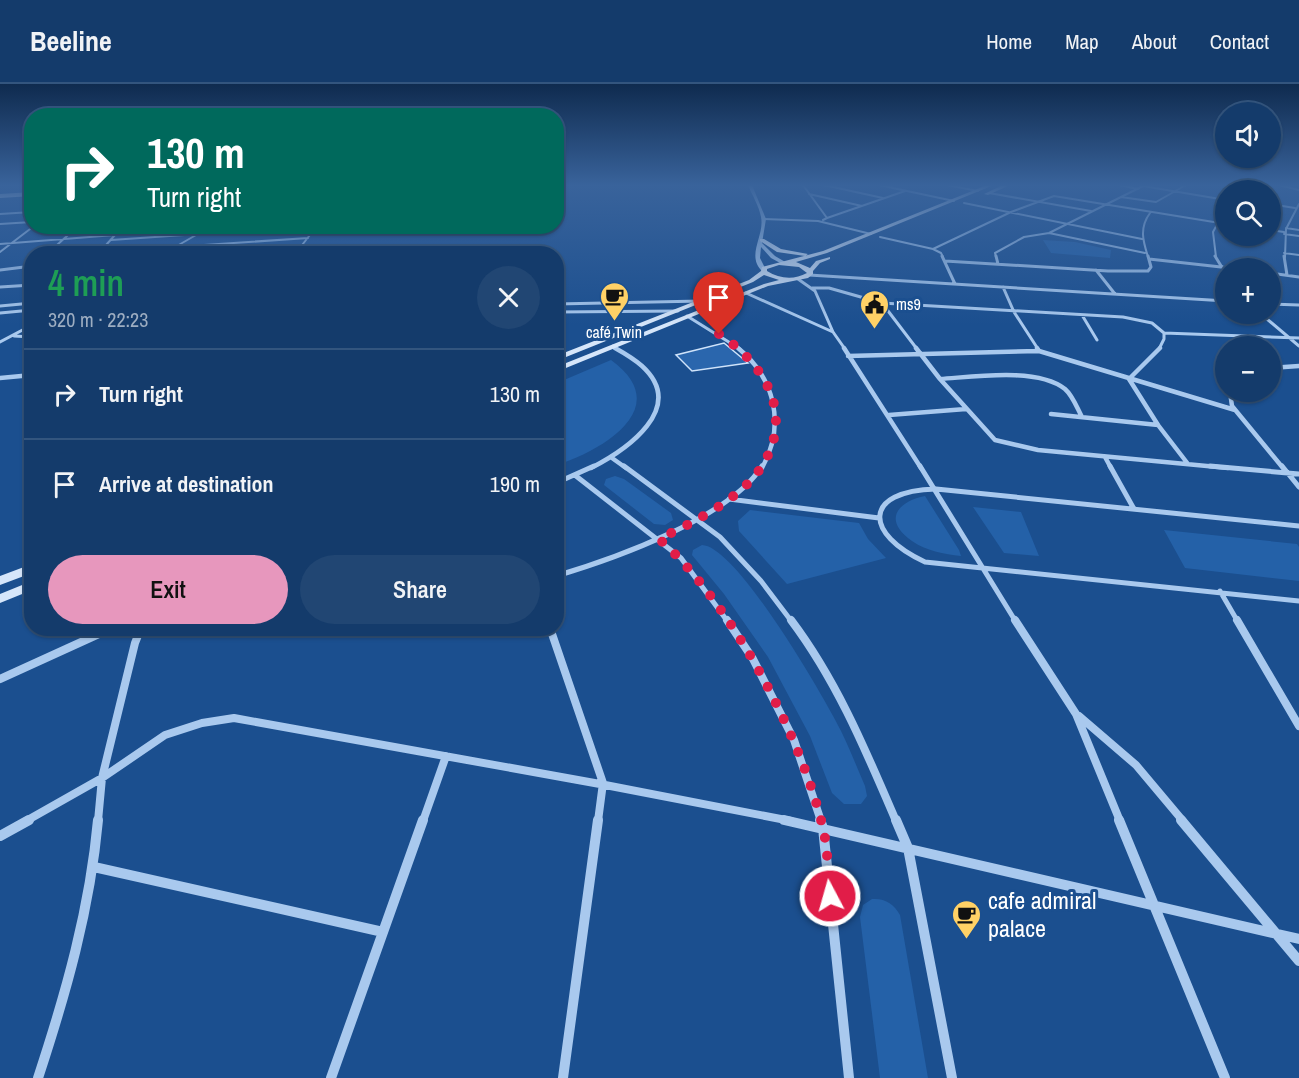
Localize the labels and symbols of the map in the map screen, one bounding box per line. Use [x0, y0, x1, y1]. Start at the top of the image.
pin [693, 272, 744, 334]
cafe icon: café Twin [598, 280, 630, 322]
public building icon: ms9 [859, 288, 891, 330]
place label: ms9 [896, 293, 921, 315]
place label: café Twin [586, 321, 642, 343]
position arrow [798, 864, 862, 928]
place label: cafe admiral palace [988, 884, 1096, 944]
cafe icon: cafe admiral palace [951, 898, 983, 940]

